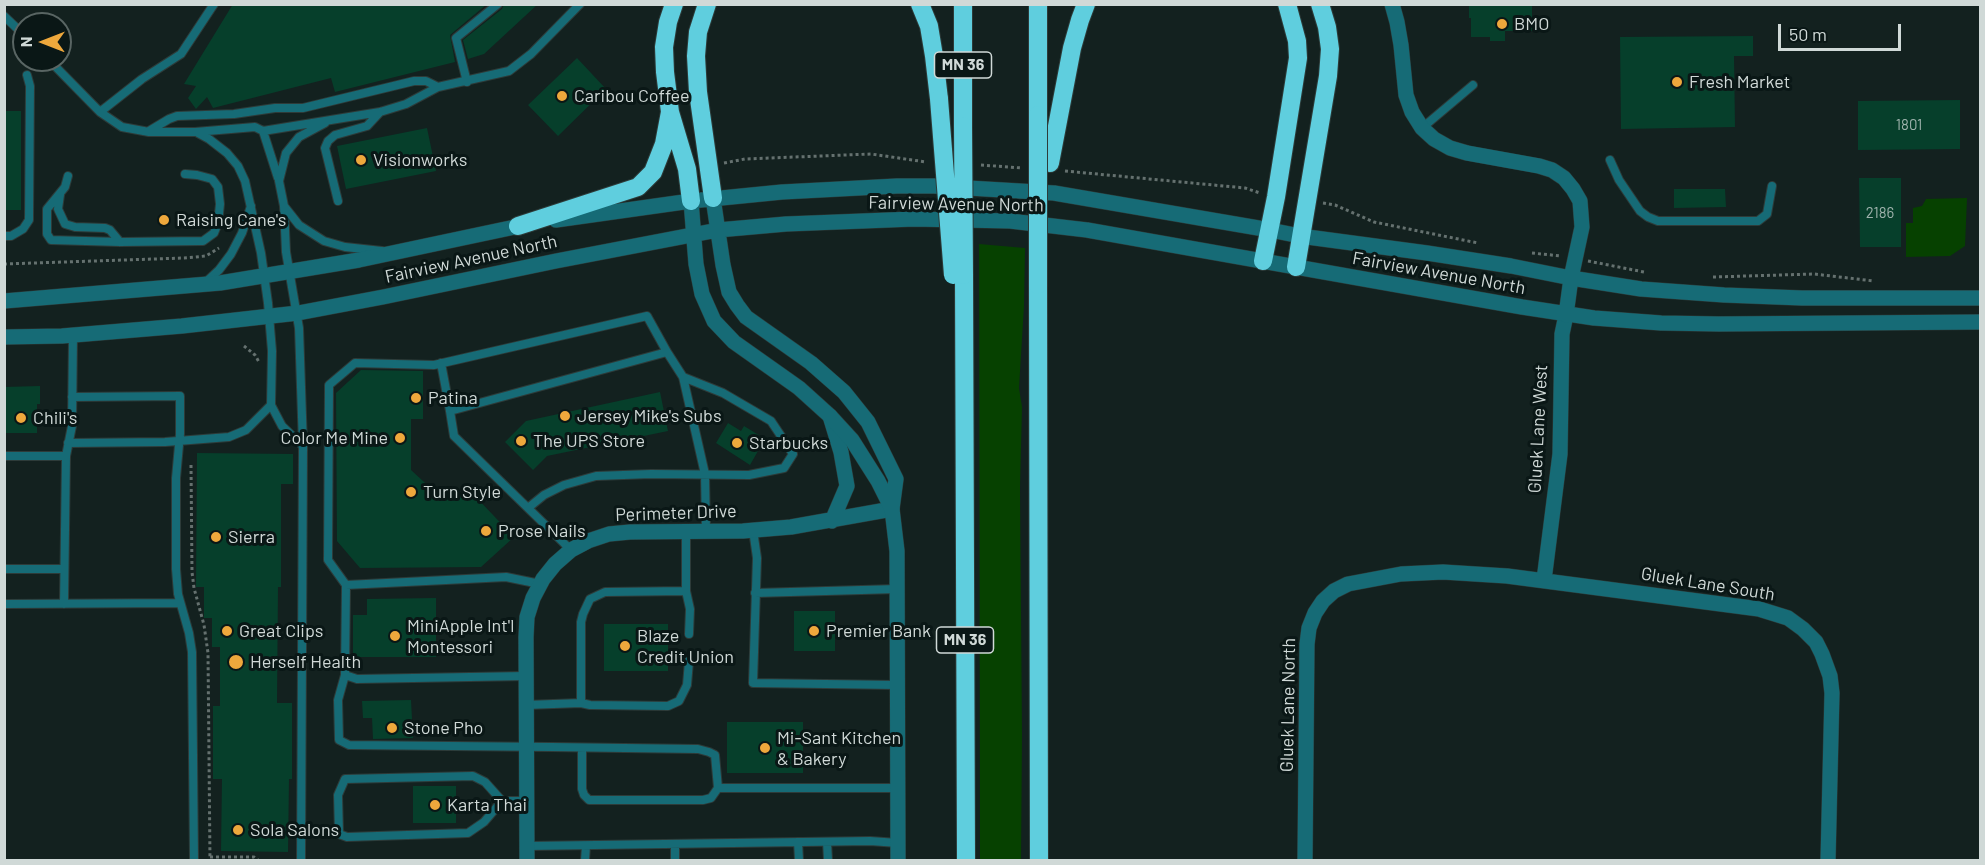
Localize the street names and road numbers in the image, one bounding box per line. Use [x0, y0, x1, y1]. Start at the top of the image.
road number: MN 36 [934, 52, 992, 78]
street label: Fairview Avenue North [868, 192, 1044, 216]
street label: Fairview Avenue North [383, 230, 559, 288]
street label: Fairview Avenue North [1351, 247, 1527, 299]
street label: Gluek Lane West [1524, 364, 1552, 494]
street label: Perimeter Drive [615, 500, 737, 526]
street label: Gluek Lane South [1639, 563, 1777, 605]
road number: MN 36 [936, 627, 994, 653]
street label: Gluek Lane North [1276, 638, 1300, 772]

